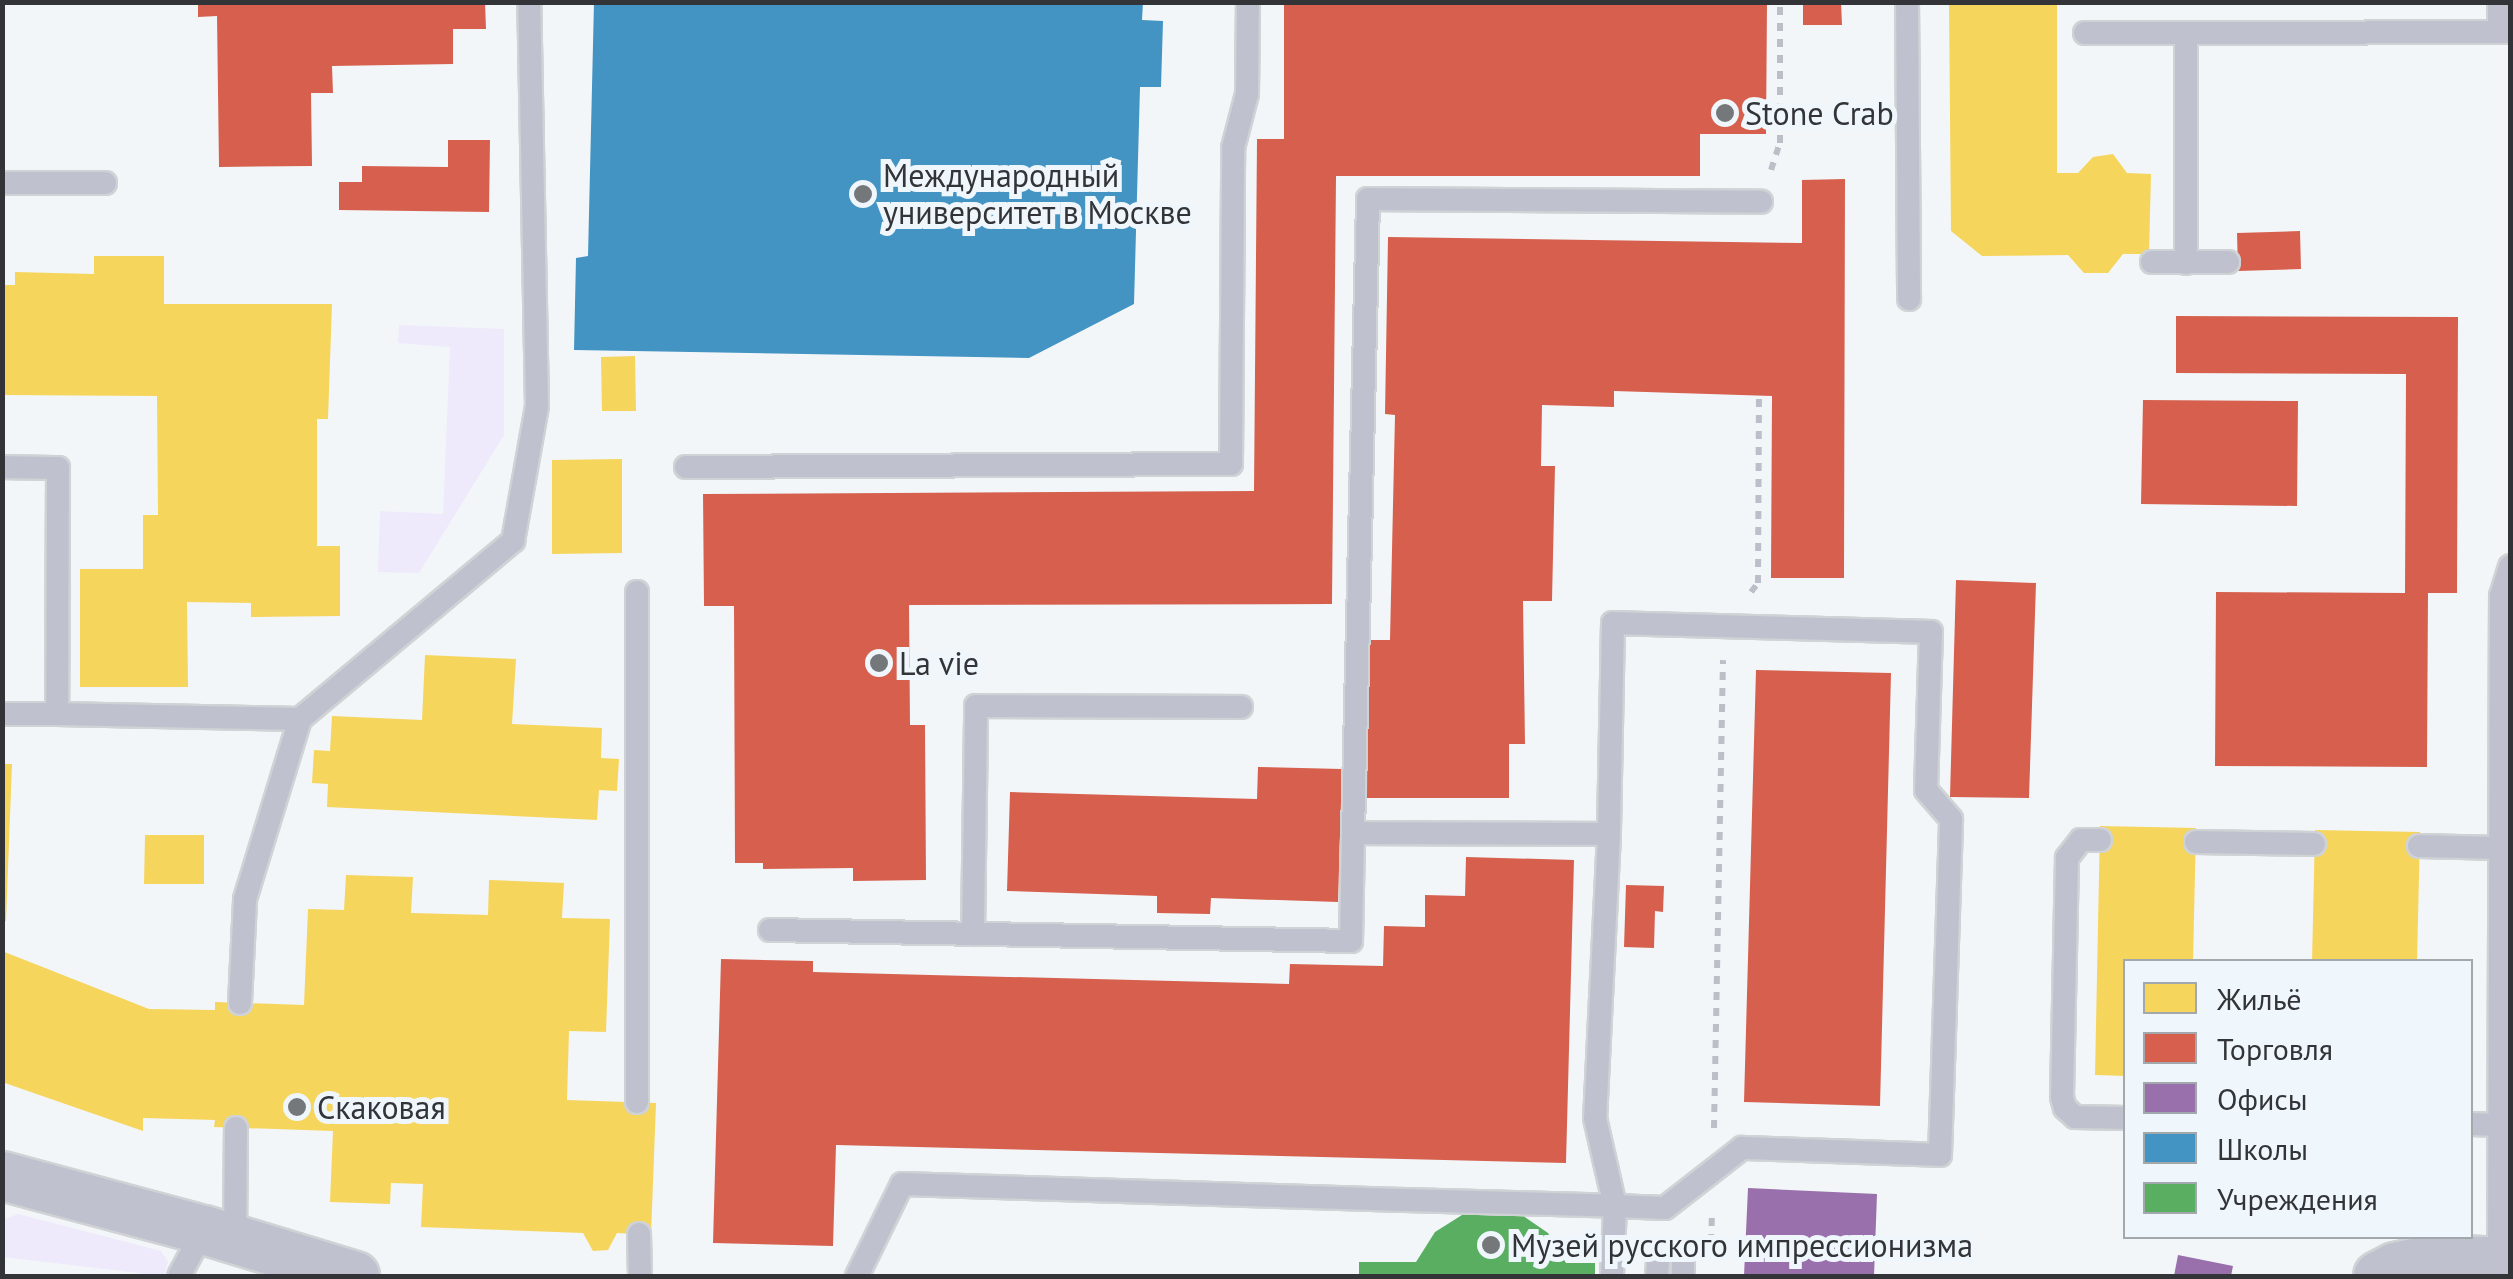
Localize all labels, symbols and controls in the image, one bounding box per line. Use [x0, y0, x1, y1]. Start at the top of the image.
place label: Stone Crab [1745, 94, 1894, 132]
marker: Stone Crab [1714, 102, 1736, 124]
place label: Международный университет в Москве [883, 157, 1193, 232]
marker: Международный университет в Москве [852, 183, 874, 205]
place label: La vie [899, 644, 980, 682]
marker: La vie [868, 652, 890, 674]
legend [2123, 959, 2473, 1239]
text: Жильё [2217, 979, 2301, 1018]
text: Торговля [2217, 1029, 2333, 1068]
text: Офисы [2217, 1079, 2308, 1118]
place label: Скаковая [317, 1088, 446, 1126]
marker: Скаковая [286, 1096, 308, 1118]
text: Школы [2217, 1129, 2308, 1168]
text: Учреждения [2217, 1179, 2378, 1218]
place label: Музей русского импрессионизма [1511, 1226, 1973, 1264]
marker: Музей русского импрессионизма [1480, 1234, 1502, 1256]

